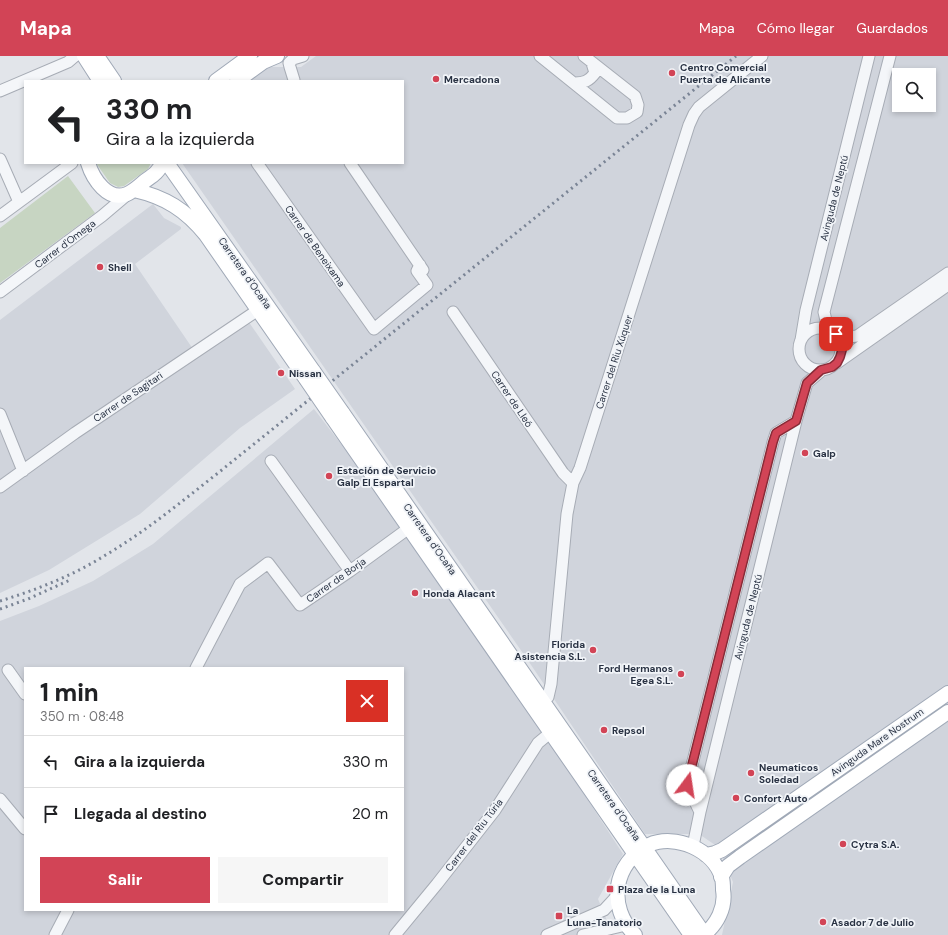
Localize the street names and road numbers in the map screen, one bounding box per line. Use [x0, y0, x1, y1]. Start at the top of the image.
street label: Avinguda de Neptú [817, 153, 851, 242]
street label: Carrer de Beneixama [282, 203, 348, 289]
street label: Carrer d'Omega [32, 217, 98, 271]
street label: Carretera d'Ocaña [215, 235, 275, 311]
street label: Carrer del Riu Xúquer [593, 313, 635, 411]
street label: Carrer de Lleó [488, 368, 536, 430]
street label: Carrer de Sagitari [91, 369, 165, 425]
street label: Carretera d'Ocaña [400, 501, 460, 577]
street label: Carrer de Borja [304, 555, 368, 605]
street label: Avinguda de Neptú [731, 572, 765, 661]
street label: Avinguda Mare Nostrum [828, 705, 926, 779]
street label: Carretera d'Ocaña [584, 767, 644, 843]
street label: Carrer del Riu Túria [442, 796, 506, 874]

